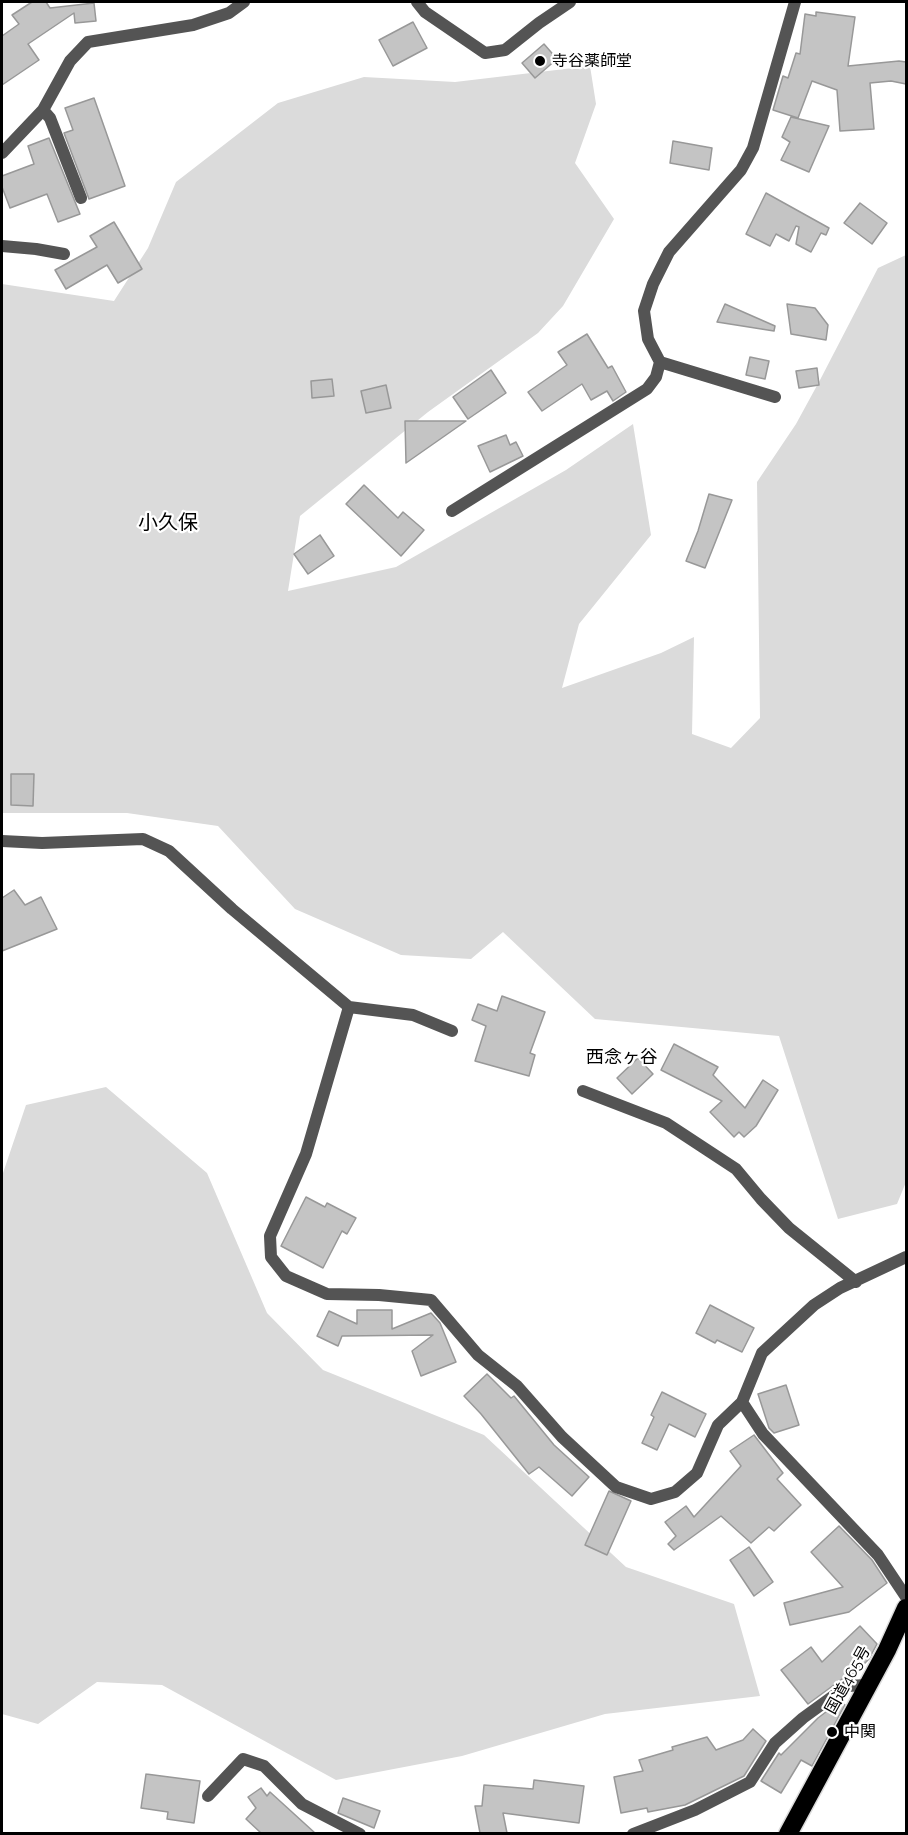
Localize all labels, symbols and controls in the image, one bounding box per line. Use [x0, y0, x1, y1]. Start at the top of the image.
place label: 寺谷薬師堂 [552, 51, 632, 71]
marker: 寺谷薬師堂 [533, 54, 547, 68]
district label: 小久保 [138, 511, 198, 535]
district label: 西念ヶ谷 [586, 1047, 658, 1069]
street label: 国道465号 [821, 1643, 875, 1717]
place label: 中関 [844, 1722, 876, 1742]
marker: 中関 [825, 1725, 839, 1739]

